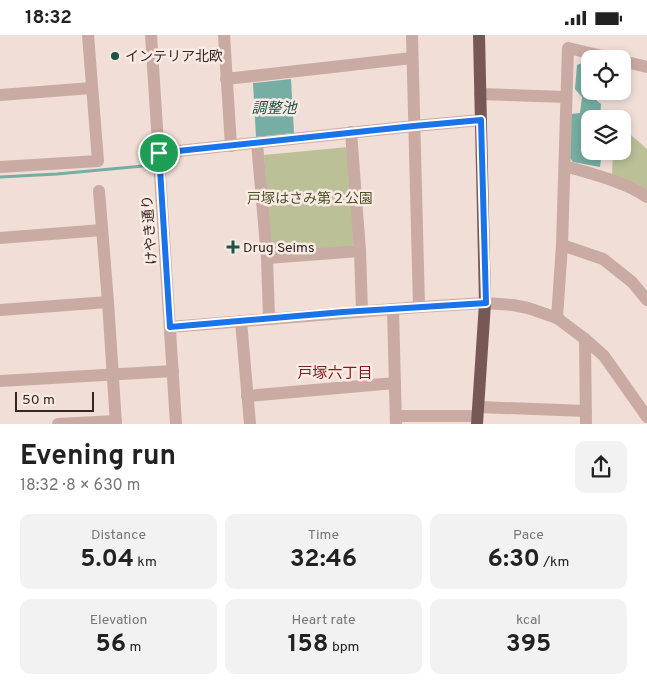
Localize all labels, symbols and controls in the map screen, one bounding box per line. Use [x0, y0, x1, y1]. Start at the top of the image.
text: 18:32 [25, 6, 72, 30]
place label: インテリア北欧 [125, 48, 223, 66]
marker: インテリア北欧 [109, 50, 121, 62]
map controls [581, 50, 631, 160]
button: locate [581, 50, 631, 100]
water label: 調整池 [251, 100, 298, 119]
button: layers [581, 110, 631, 160]
pin [138, 132, 180, 174]
icon: arrive [145, 139, 173, 167]
park label: 戸塚はさみ第２公園 [247, 190, 373, 208]
street label: けやき通り [140, 194, 161, 265]
place label: Drug Seims [243, 240, 315, 257]
marker: Drug Seims [227, 241, 239, 253]
district label: 戸塚六丁目 [297, 365, 373, 384]
scale bar [15, 389, 94, 412]
text: 50 m [22, 392, 55, 409]
text: Evening run [20, 439, 176, 475]
button: share [575, 441, 627, 493]
text: 18:32 · 8 × 630 m [20, 476, 140, 496]
text: Distance [91, 527, 146, 544]
text: Time [308, 527, 339, 544]
text: Pace [513, 527, 544, 544]
text: 5.04 [80, 544, 134, 576]
text: 32:46 [290, 544, 357, 576]
text: 6:30 [488, 544, 540, 576]
text: km [134, 554, 157, 571]
text: /km [540, 554, 569, 571]
text: Elevation [90, 612, 147, 629]
text: Heart rate [291, 612, 356, 629]
text: kcal [516, 612, 541, 629]
text: 56 [96, 629, 126, 661]
text: 158 [288, 629, 329, 661]
text: 395 [506, 629, 551, 661]
text: m [126, 639, 141, 656]
text: bpm [329, 639, 359, 656]

